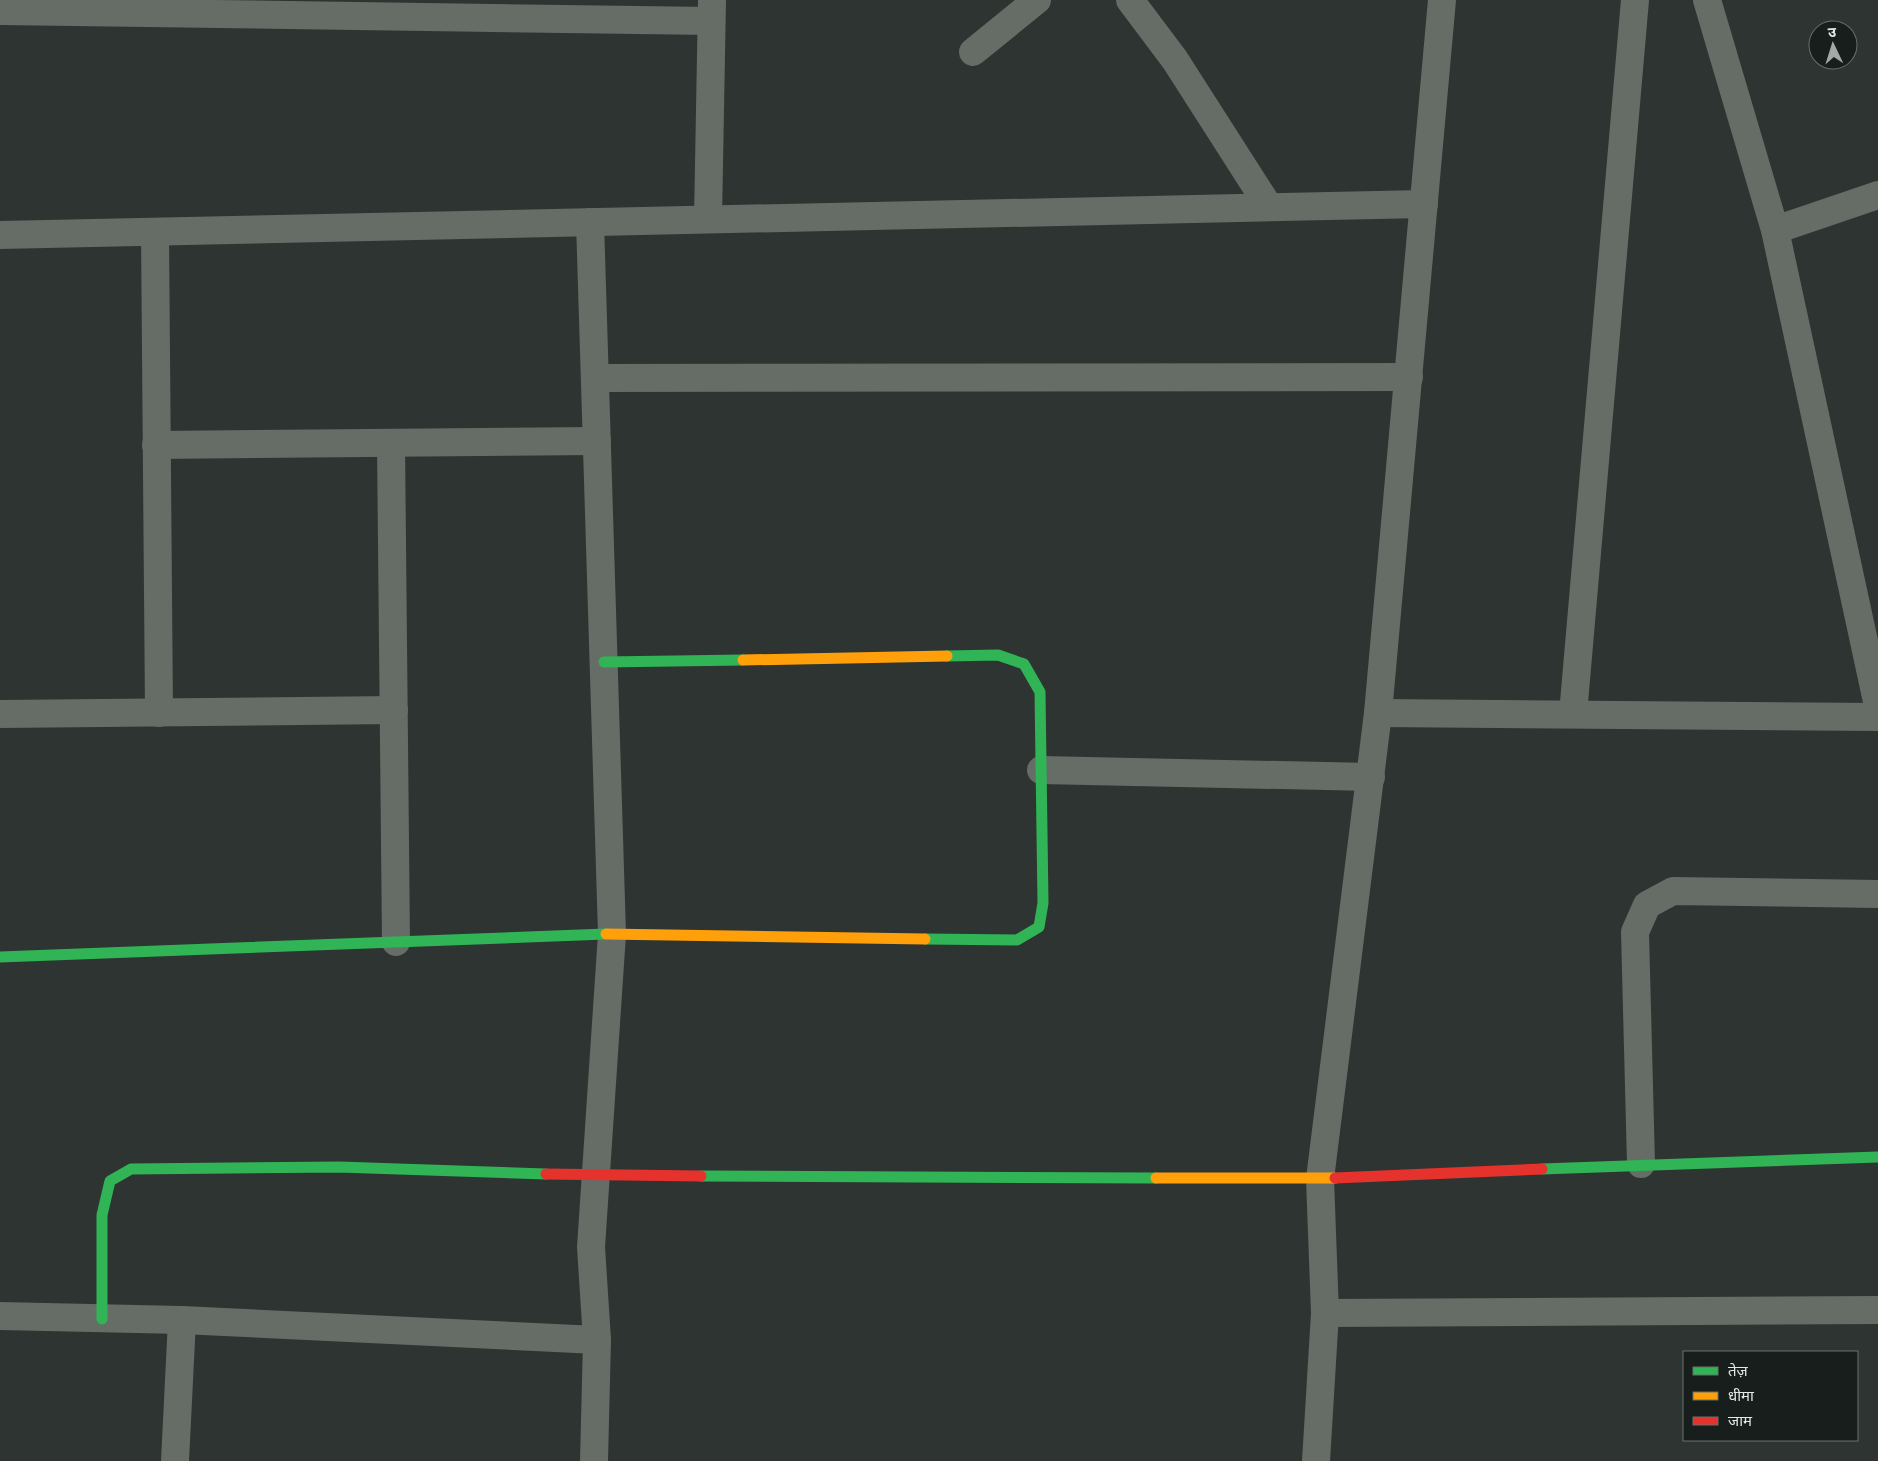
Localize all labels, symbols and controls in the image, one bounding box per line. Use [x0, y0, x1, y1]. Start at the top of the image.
north arrow [1808, 20, 1858, 70]
text: उ [1827, 22, 1838, 41]
legend [1683, 1351, 1858, 1441]
text: तेज़ [1728, 1360, 1749, 1381]
text: धीमा [1728, 1385, 1755, 1406]
text: जाम [1728, 1410, 1753, 1431]

